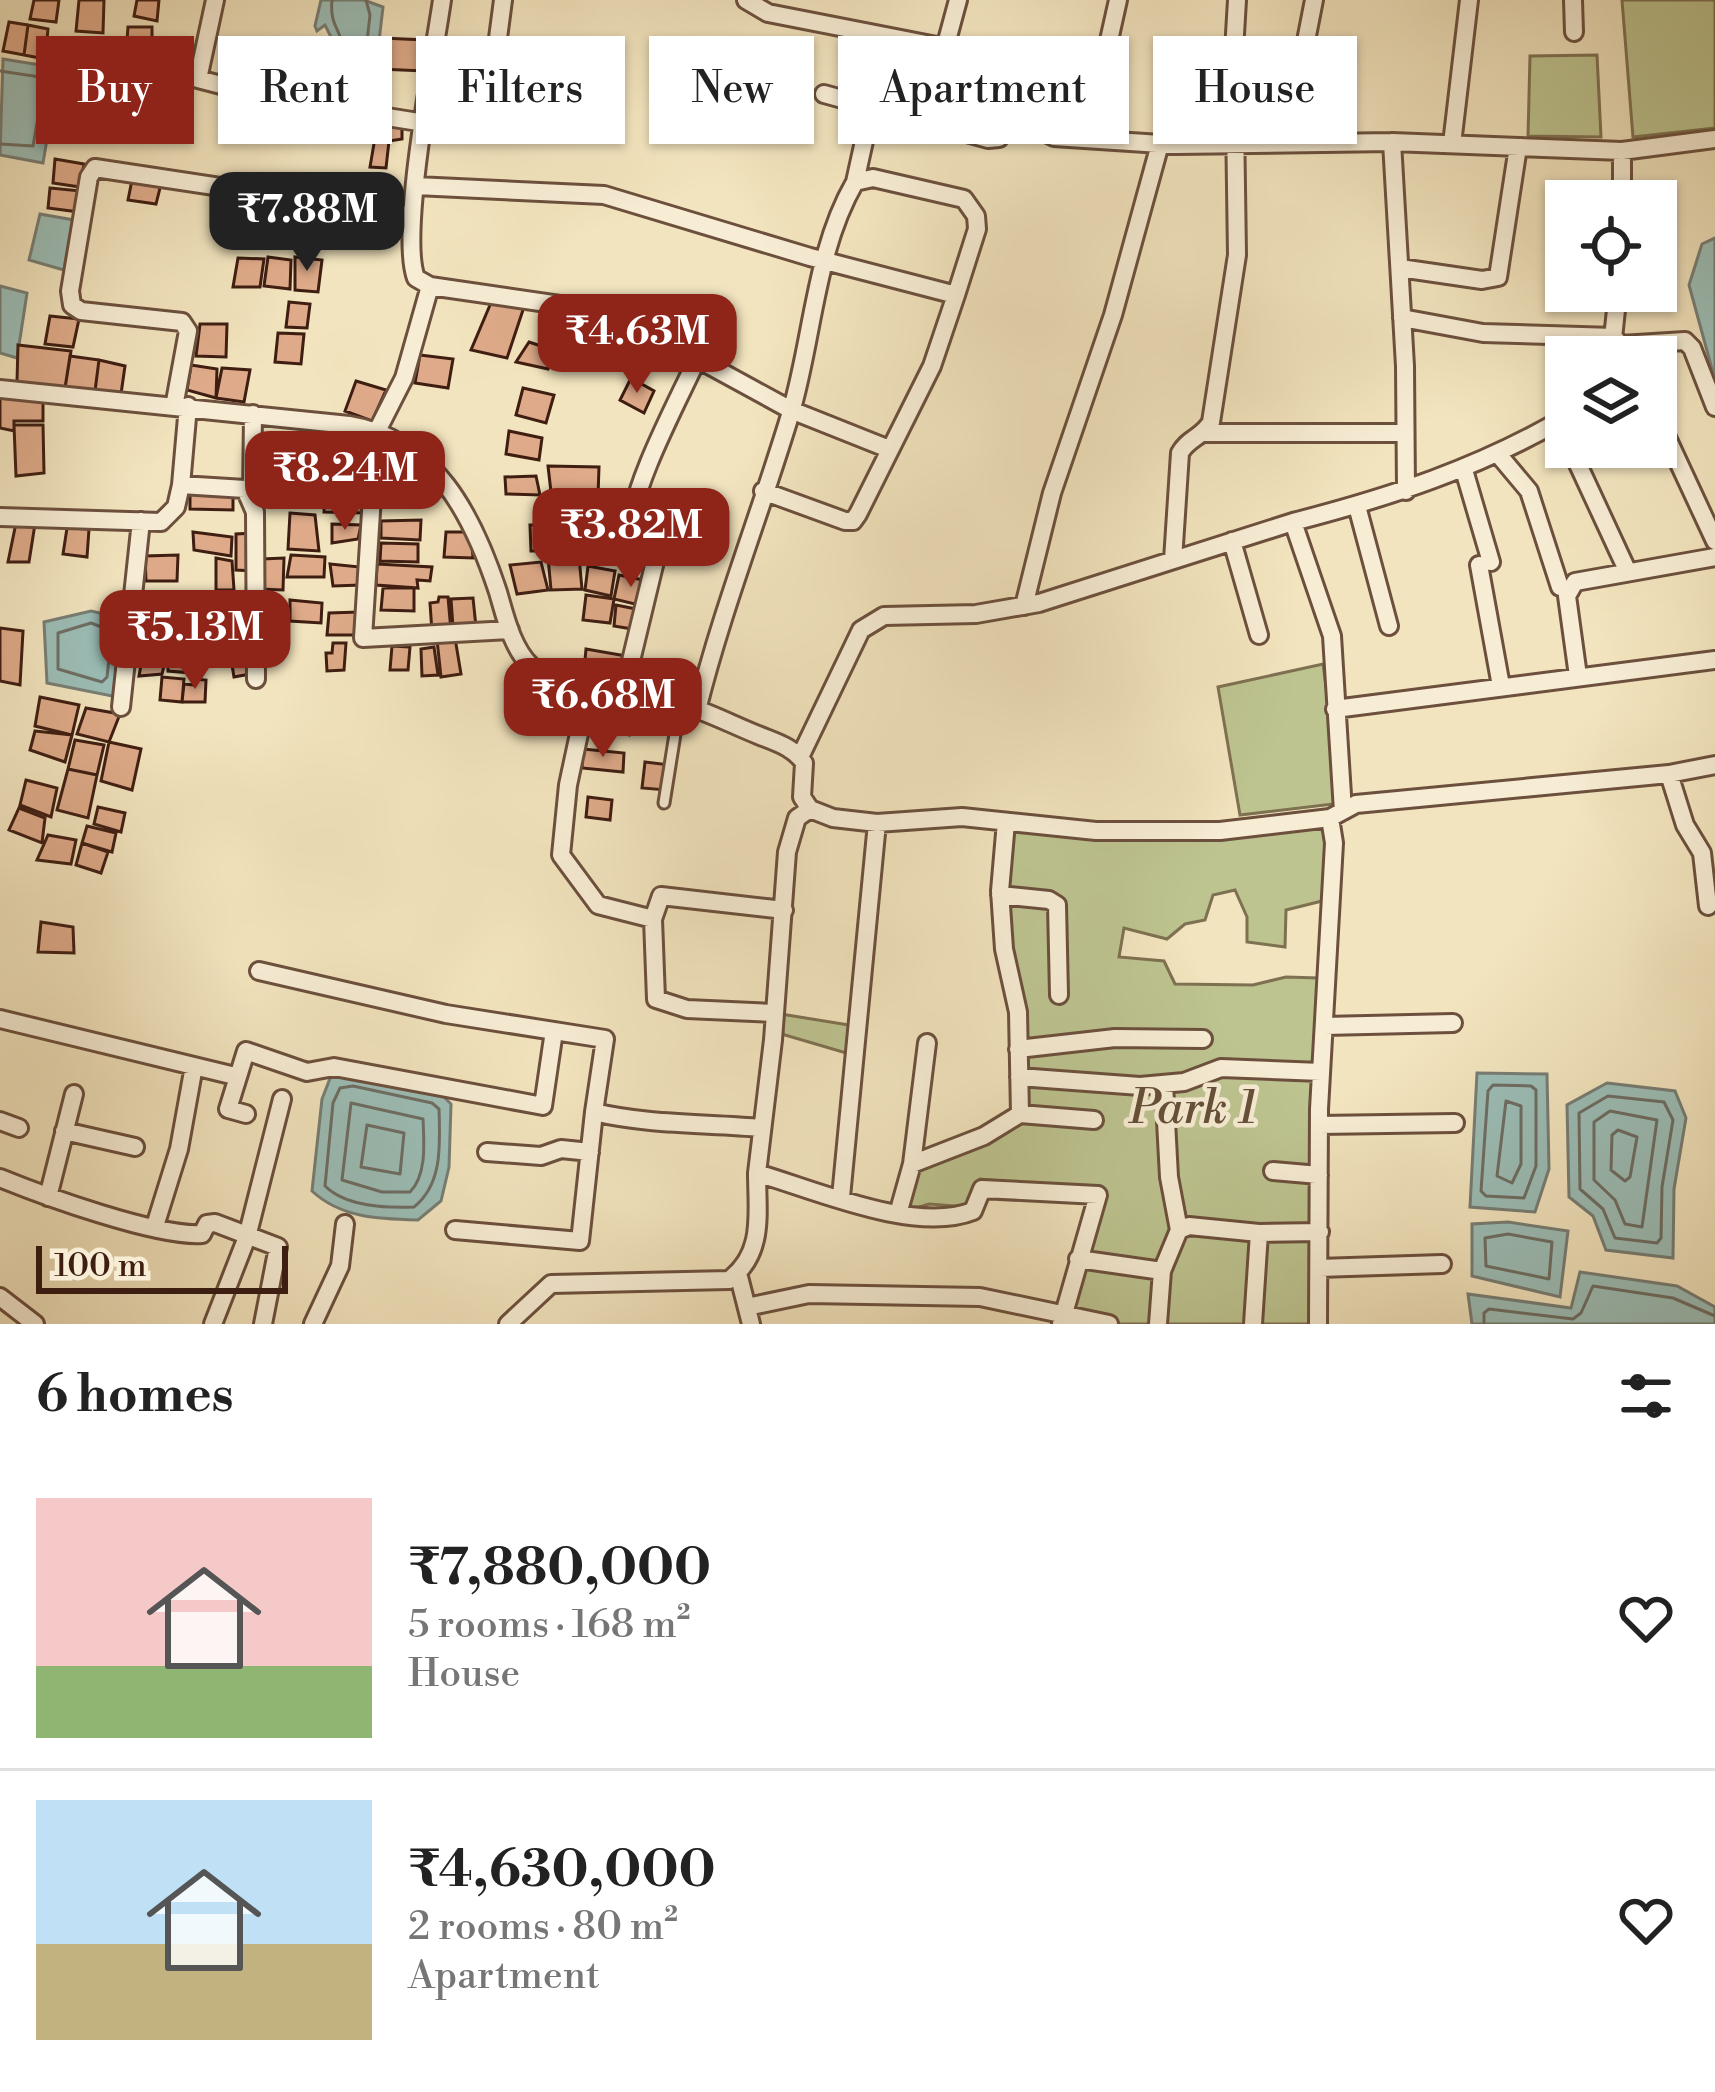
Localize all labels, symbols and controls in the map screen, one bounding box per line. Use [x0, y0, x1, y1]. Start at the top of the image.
chip: Buy [36, 36, 194, 144]
chip: Rent [218, 36, 392, 144]
chip: Filters [416, 36, 625, 144]
chip: New [649, 36, 814, 144]
chip: Apartment [838, 36, 1129, 144]
chip: House [1153, 36, 1357, 144]
pin: ₹7.88M [209, 172, 405, 274]
map controls [1545, 180, 1677, 468]
button: locate [1545, 180, 1677, 312]
text: ₹7.88M [236, 186, 378, 235]
pin: ₹4.63M [539, 294, 735, 396]
text: ₹4.63M [565, 308, 709, 357]
button: layers [1545, 336, 1677, 468]
pin: ₹8.24M [247, 431, 443, 533]
text: ₹8.24M [272, 445, 418, 494]
pin: ₹3.82M [533, 488, 729, 590]
text: ₹3.82M [559, 502, 703, 551]
pin: ₹5.13M [97, 590, 293, 692]
text: ₹5.13M [126, 604, 264, 653]
pin: ₹6.68M [505, 658, 701, 760]
text: ₹6.68M [531, 672, 675, 721]
park label: Park 1 [1127, 1079, 1255, 1139]
scale bar [36, 1240, 288, 1293]
text: 100 m [54, 1246, 147, 1287]
icon: filters [1613, 1363, 1679, 1429]
text: 6 homes [36, 1364, 234, 1428]
text: ₹7,880,000 [408, 1537, 711, 1601]
icon: home [132, 1546, 276, 1690]
icon: heart [1613, 1585, 1679, 1651]
text: 5 rooms · 168 m² [408, 1601, 690, 1650]
text: House [408, 1650, 520, 1699]
text: ₹4,630,000 [408, 1839, 716, 1903]
icon: home [132, 1848, 276, 1992]
icon: heart [1613, 1887, 1679, 1953]
text: 2 rooms · 80 m² [408, 1903, 678, 1952]
text: Apartment [408, 1952, 600, 2001]

